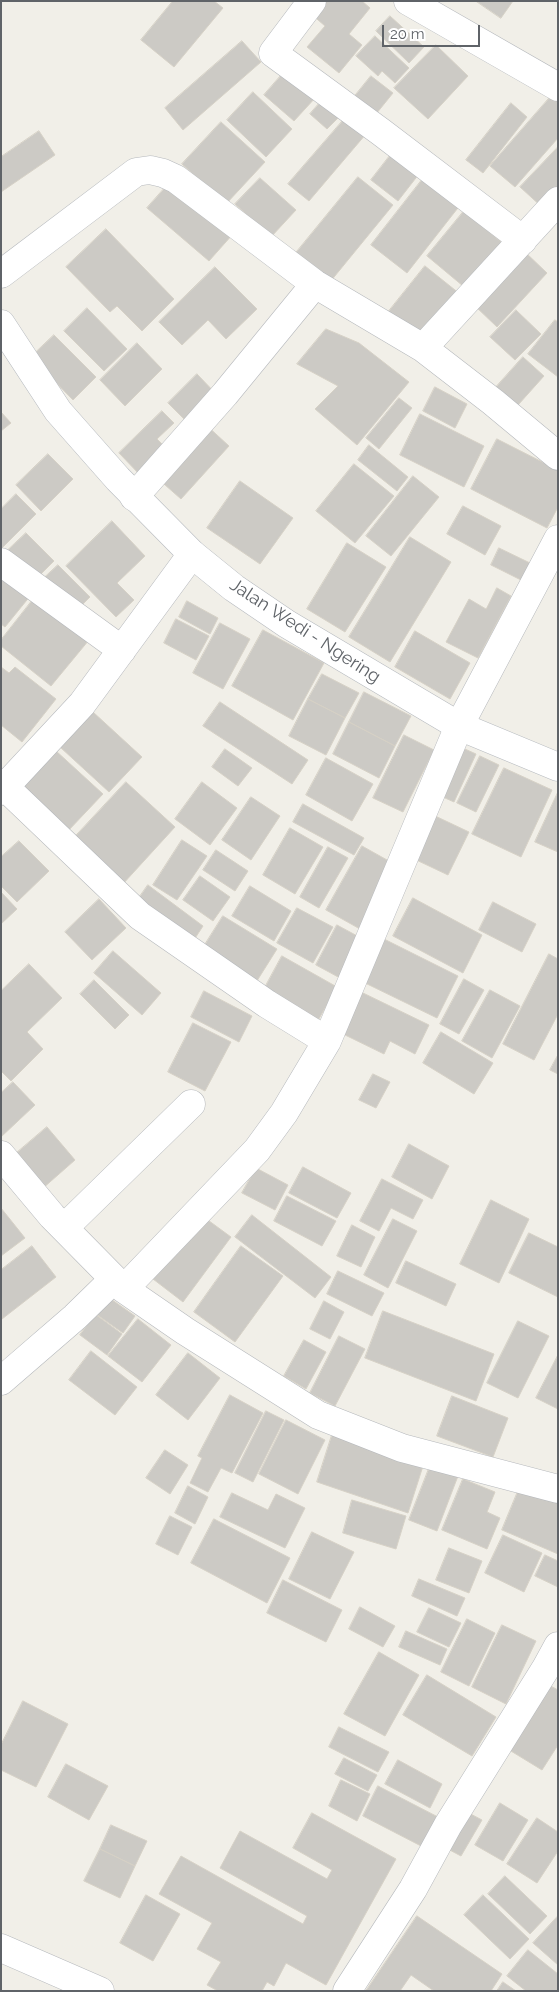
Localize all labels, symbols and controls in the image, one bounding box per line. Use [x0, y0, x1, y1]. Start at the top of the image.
scale bar [384, 15, 482, 47]
text: 20 m [390, 25, 425, 43]
street label: Jalan Wedi - Ngering [226, 574, 384, 688]

